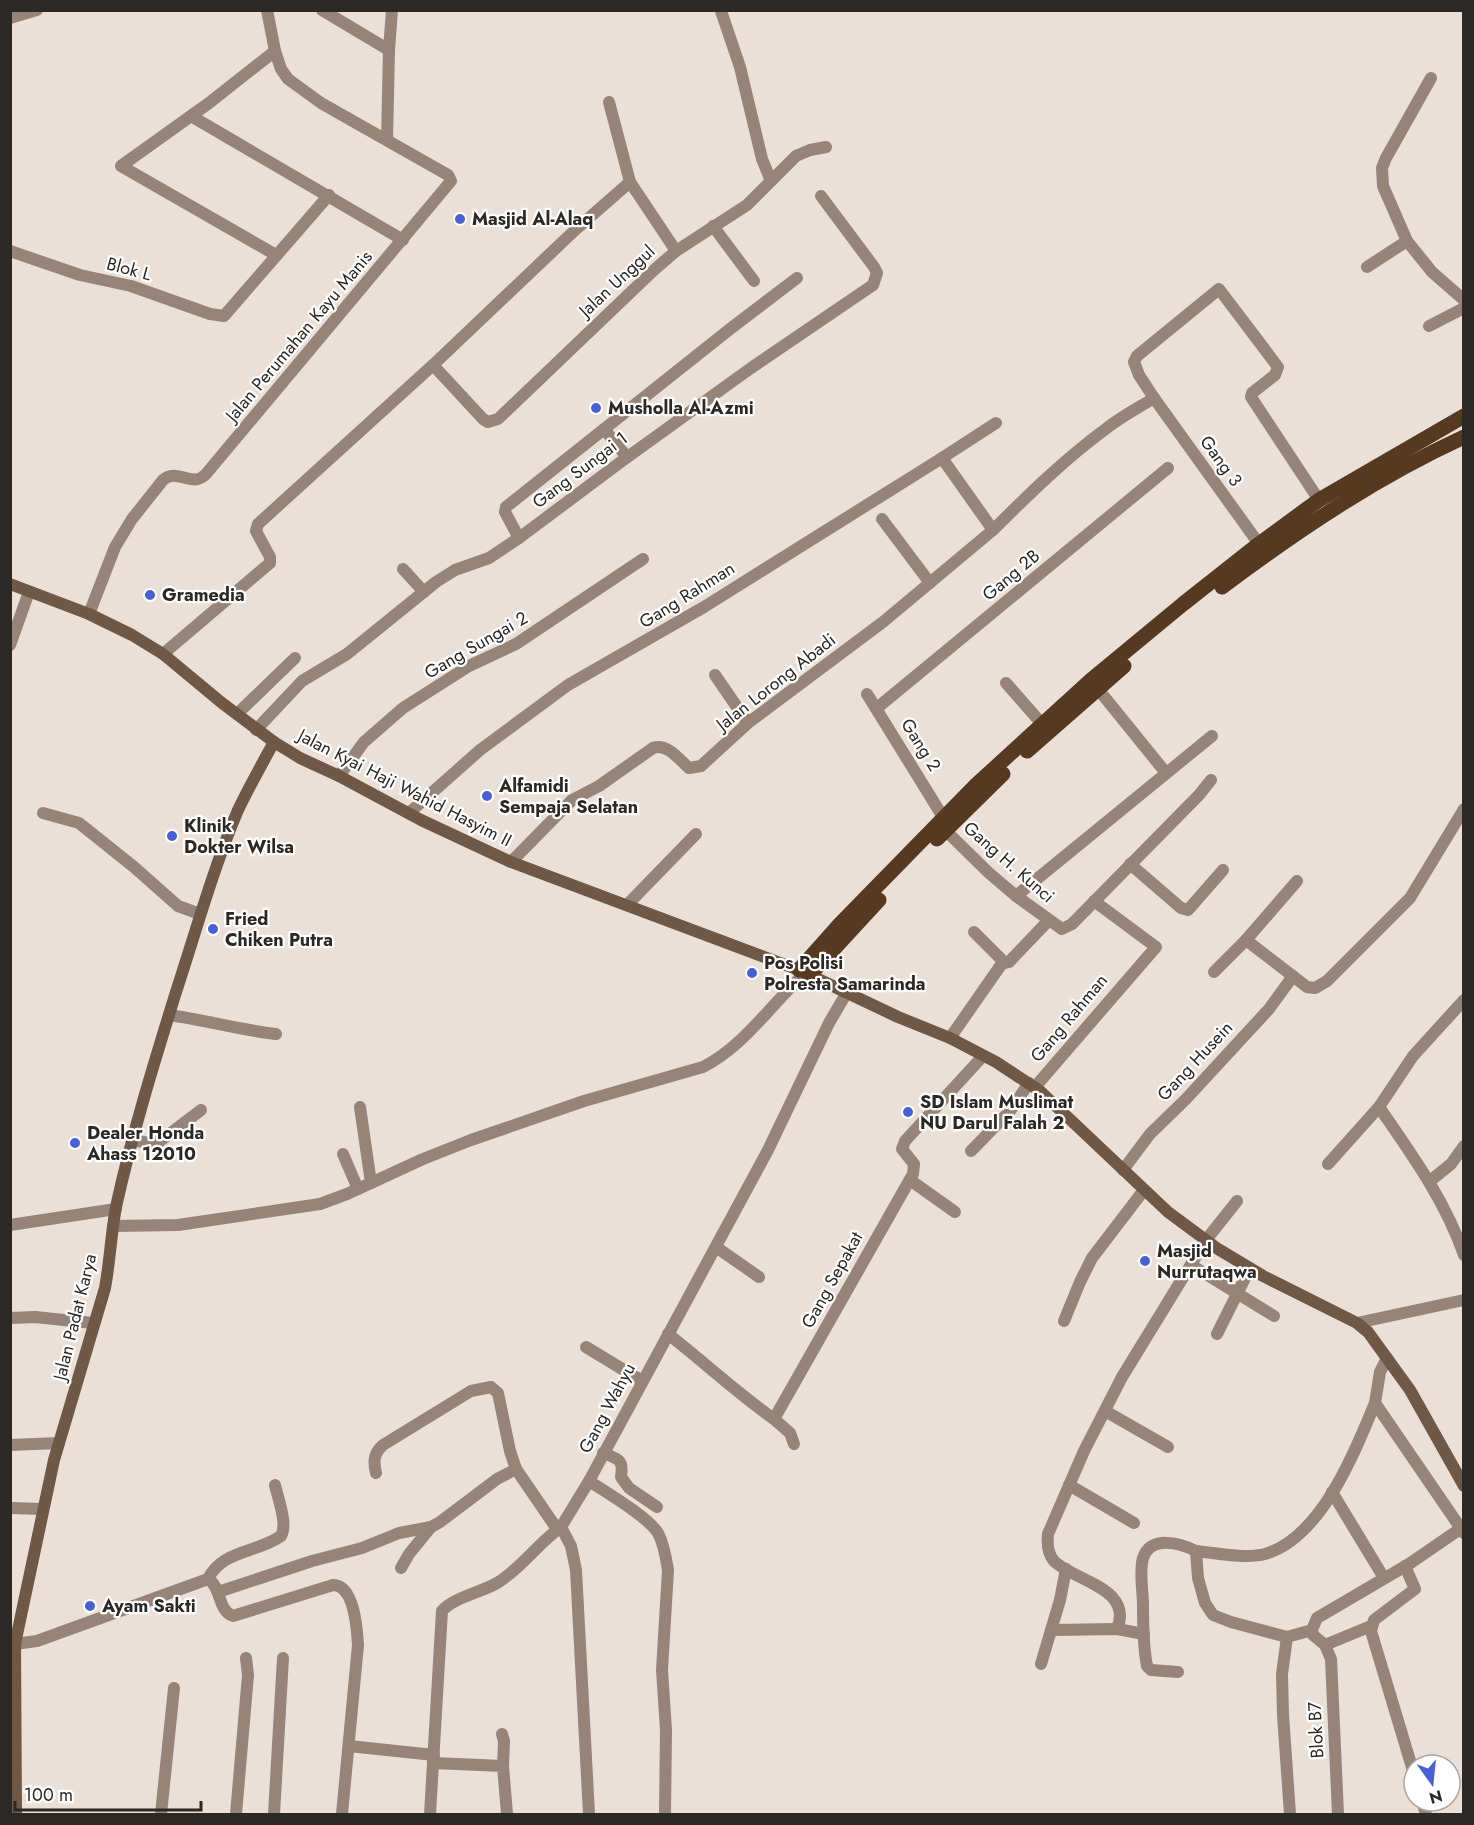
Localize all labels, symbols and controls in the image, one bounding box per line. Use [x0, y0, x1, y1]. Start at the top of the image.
place label: Masjid Al-Alaq [472, 206, 593, 232]
marker: Masjid Al-Alaq [453, 212, 467, 226]
street label: Jalan Unggul [572, 239, 661, 324]
street label: Jalan Perumahan Kayu Manis [218, 245, 379, 429]
street label: Blok L [104, 251, 154, 287]
place label: Musholla Al-Azmi [608, 395, 754, 421]
marker: Musholla Al-Azmi [589, 401, 603, 415]
street label: Gang Sungai 1 [527, 425, 633, 515]
street label: Gang 3 [1194, 430, 1249, 492]
street label: Gang 2B [977, 543, 1045, 607]
street label: Gang Rahman [634, 555, 740, 635]
place label: Gramedia [162, 582, 245, 608]
marker: Gramedia [143, 588, 157, 602]
street label: Gang Sungai 2 [419, 605, 533, 685]
street label: Jalan Lorong Abadi [709, 627, 841, 738]
street label: Gang 2 [895, 714, 947, 776]
street label: Jalan Kyai Haji Wahid Hasyim II [292, 722, 516, 853]
place label: Alfamidi Sempaja Selatan [498, 773, 638, 820]
marker: Alfamidi Sempaja Selatan [480, 789, 494, 803]
place label: Klinik Dokter Wilsa [184, 813, 294, 860]
street label: Gang H. Kunci [958, 815, 1060, 909]
marker: Klinik Dokter Wilsa [165, 829, 179, 843]
place label: Fried Chiken Putra [225, 906, 333, 953]
marker: Fried Chiken Putra [206, 922, 220, 936]
place label: Pos Polisi Polresta Samarinda [764, 950, 926, 997]
marker: Pos Polisi Polresta Samarinda [745, 966, 759, 980]
street label: Gang Rahman [1024, 968, 1114, 1068]
street label: Gang Husein [1151, 1015, 1239, 1107]
place label: SD Islam Muslimat NU Darul Falah 2 [920, 1089, 1073, 1136]
marker: SD Islam Muslimat NU Darul Falah 2 [901, 1105, 915, 1119]
place label: Dealer Honda Ahass 12010 [86, 1120, 204, 1167]
marker: Dealer Honda Ahass 12010 [68, 1136, 82, 1150]
street label: Gang Sepakat [795, 1226, 870, 1333]
place label: Masjid Nurrutaqwa [1157, 1238, 1257, 1285]
street label: Jalan Padat Karya [46, 1251, 103, 1385]
marker: Masjid Nurrutaqwa [1138, 1254, 1152, 1268]
street label: Gang Wahyu [572, 1358, 642, 1458]
place label: Ayam Sakti [101, 1593, 196, 1619]
marker: Ayam Sakti [83, 1599, 97, 1613]
street label: Blok B7 [1302, 1701, 1330, 1759]
north arrow [1402, 1753, 1462, 1813]
scale bar [15, 1774, 201, 1812]
text: 100 m [24, 1782, 73, 1808]
text: N [1427, 1784, 1445, 1810]

